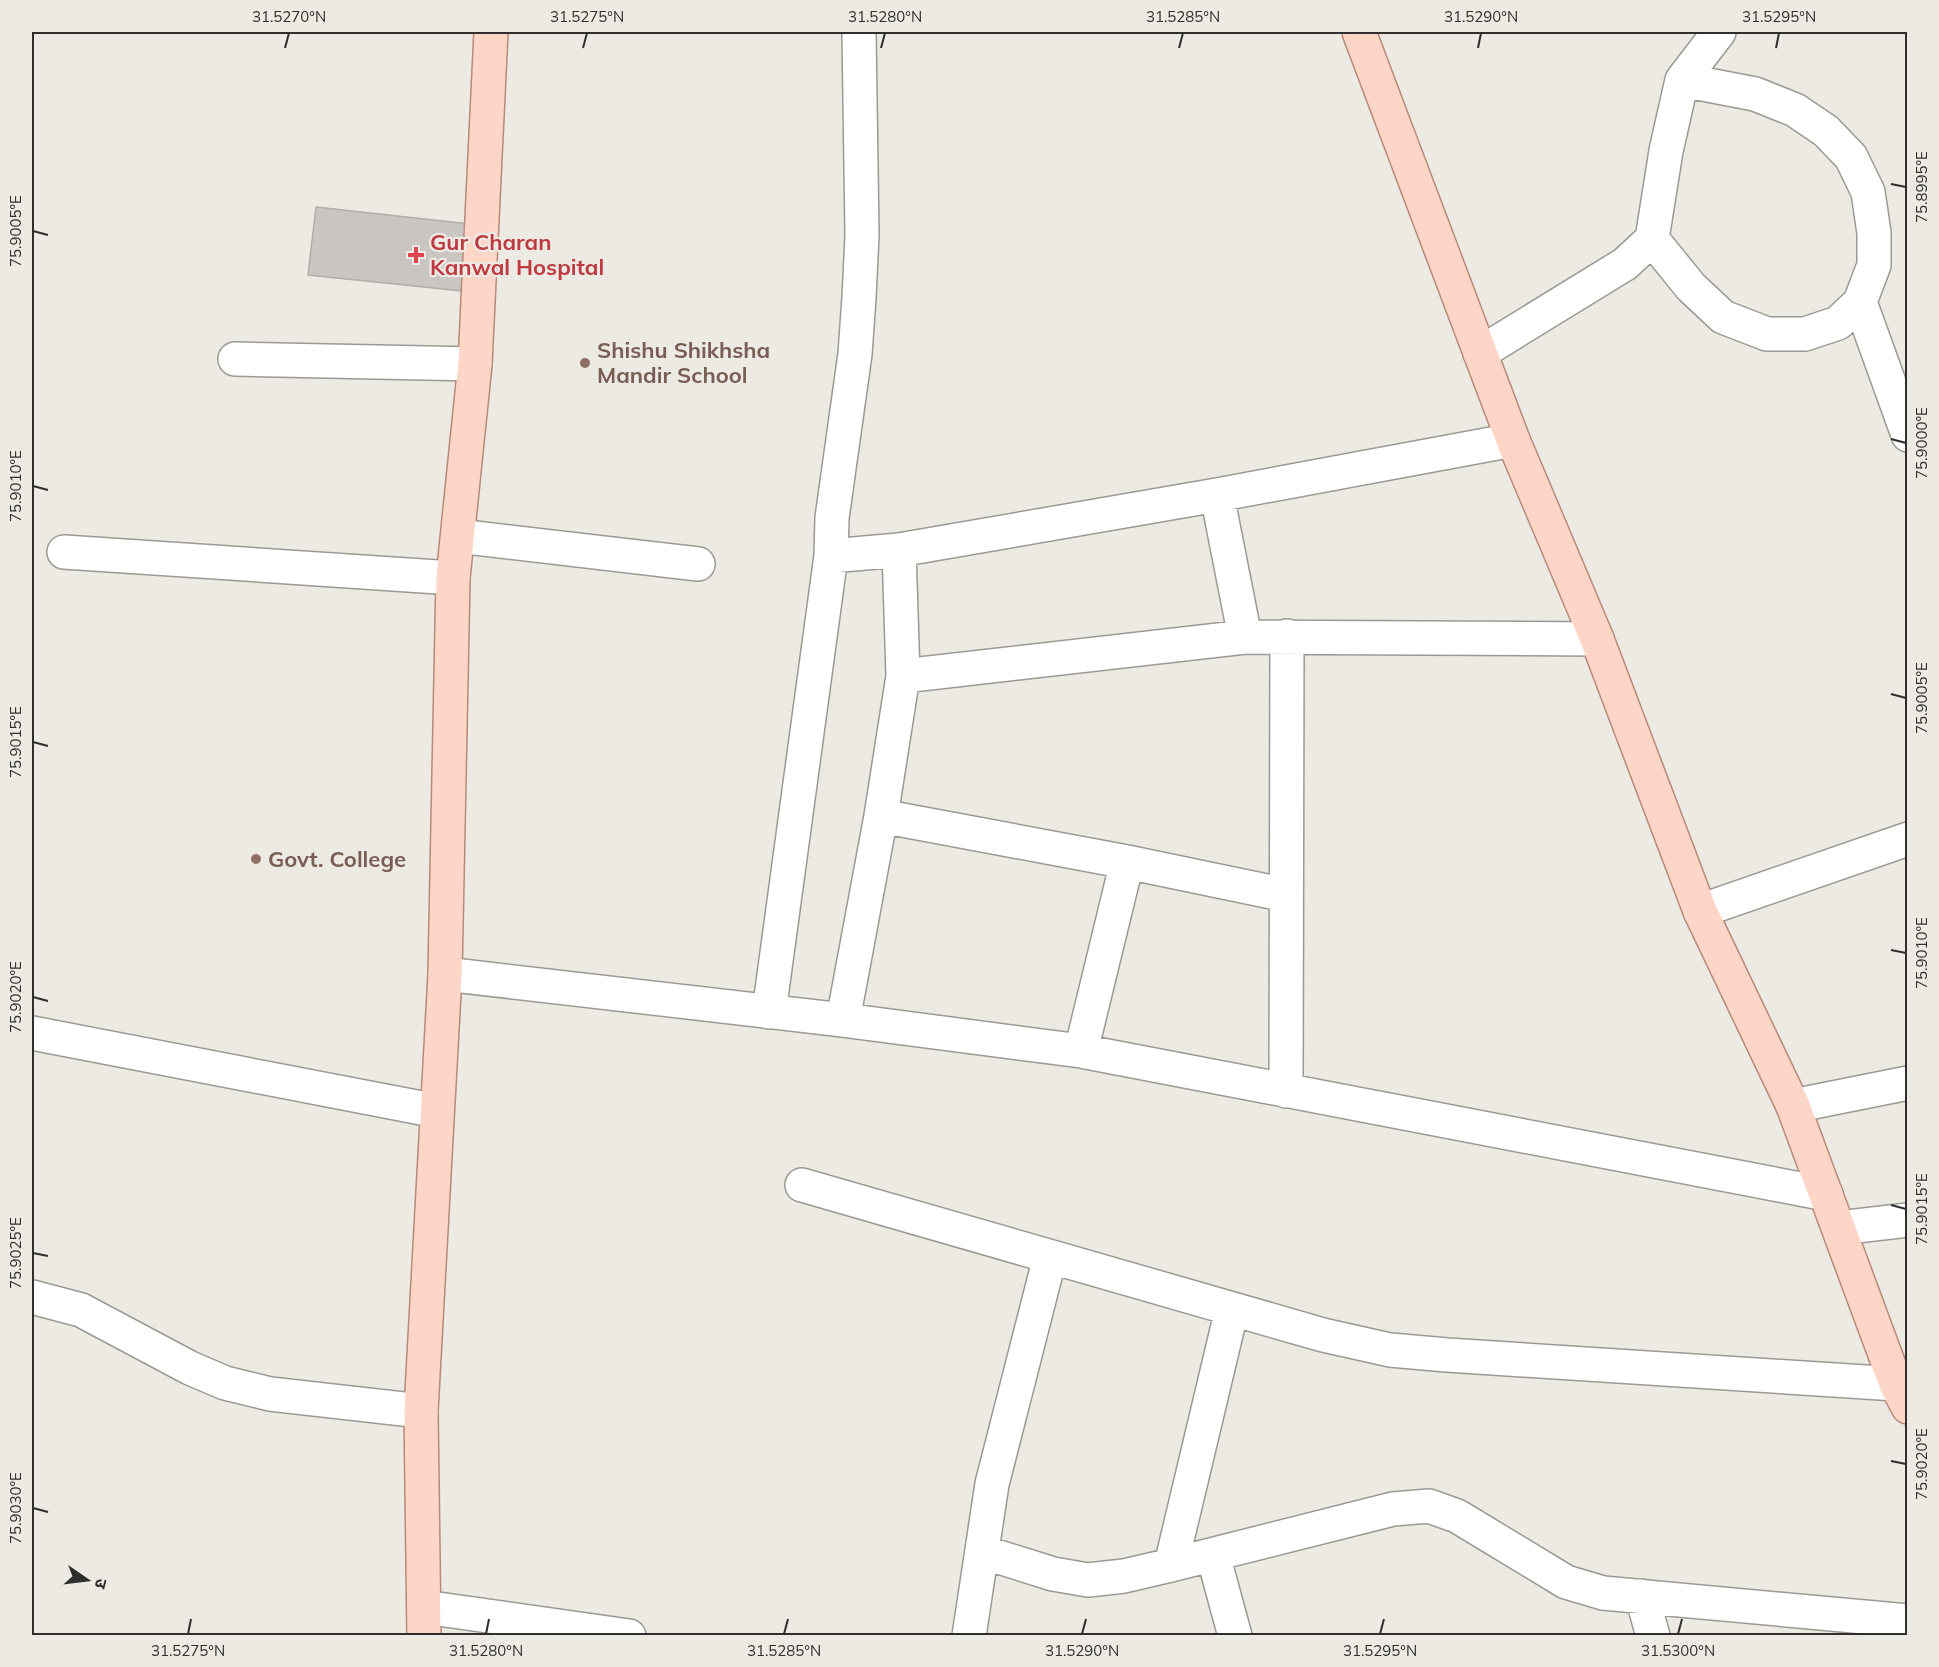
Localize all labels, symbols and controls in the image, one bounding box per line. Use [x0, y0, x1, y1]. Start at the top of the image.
text: 31.5270°N [252, 7, 326, 26]
text: 31.5275°N [550, 7, 624, 26]
text: 31.5280°N [848, 7, 922, 26]
text: 31.5285°N [1146, 7, 1220, 26]
text: 31.5290°N [1444, 7, 1518, 26]
text: 31.5295°N [1742, 7, 1816, 26]
text: 75.8995°E [1912, 151, 1931, 223]
text: 75.9005°E [6, 195, 25, 267]
place label: Gur Charan Kanwal Hospital [430, 228, 604, 281]
marker: Gur Charan Kanwal Hospital [407, 246, 425, 264]
place label: Shishu Shikhsha Mandir School [597, 336, 770, 389]
marker: Shishu Shikhsha Mandir School [578, 356, 592, 370]
text: 75.9000°E [1912, 407, 1931, 479]
text: 75.9010°E [6, 450, 25, 522]
text: 75.9005°E [1912, 662, 1931, 734]
text: 75.9015°E [6, 706, 25, 778]
place label: Govt. College [268, 845, 406, 873]
marker: Govt. College [249, 852, 263, 866]
text: 75.9010°E [1912, 917, 1931, 989]
text: 75.9020°E [6, 961, 25, 1033]
text: 75.9015°E [1912, 1173, 1931, 1245]
text: 75.9025°E [6, 1217, 25, 1289]
text: 75.9020°E [1912, 1428, 1931, 1500]
text: 75.9030°E [6, 1472, 25, 1544]
north arrow [57, 1550, 117, 1610]
text: उ [91, 1577, 112, 1591]
text: 31.5275°N [151, 1641, 225, 1660]
text: 31.5280°N [449, 1641, 523, 1660]
text: 31.5285°N [747, 1641, 821, 1660]
text: 31.5290°N [1045, 1641, 1119, 1660]
text: 31.5295°N [1343, 1641, 1417, 1660]
text: 31.5300°N [1641, 1641, 1715, 1660]

